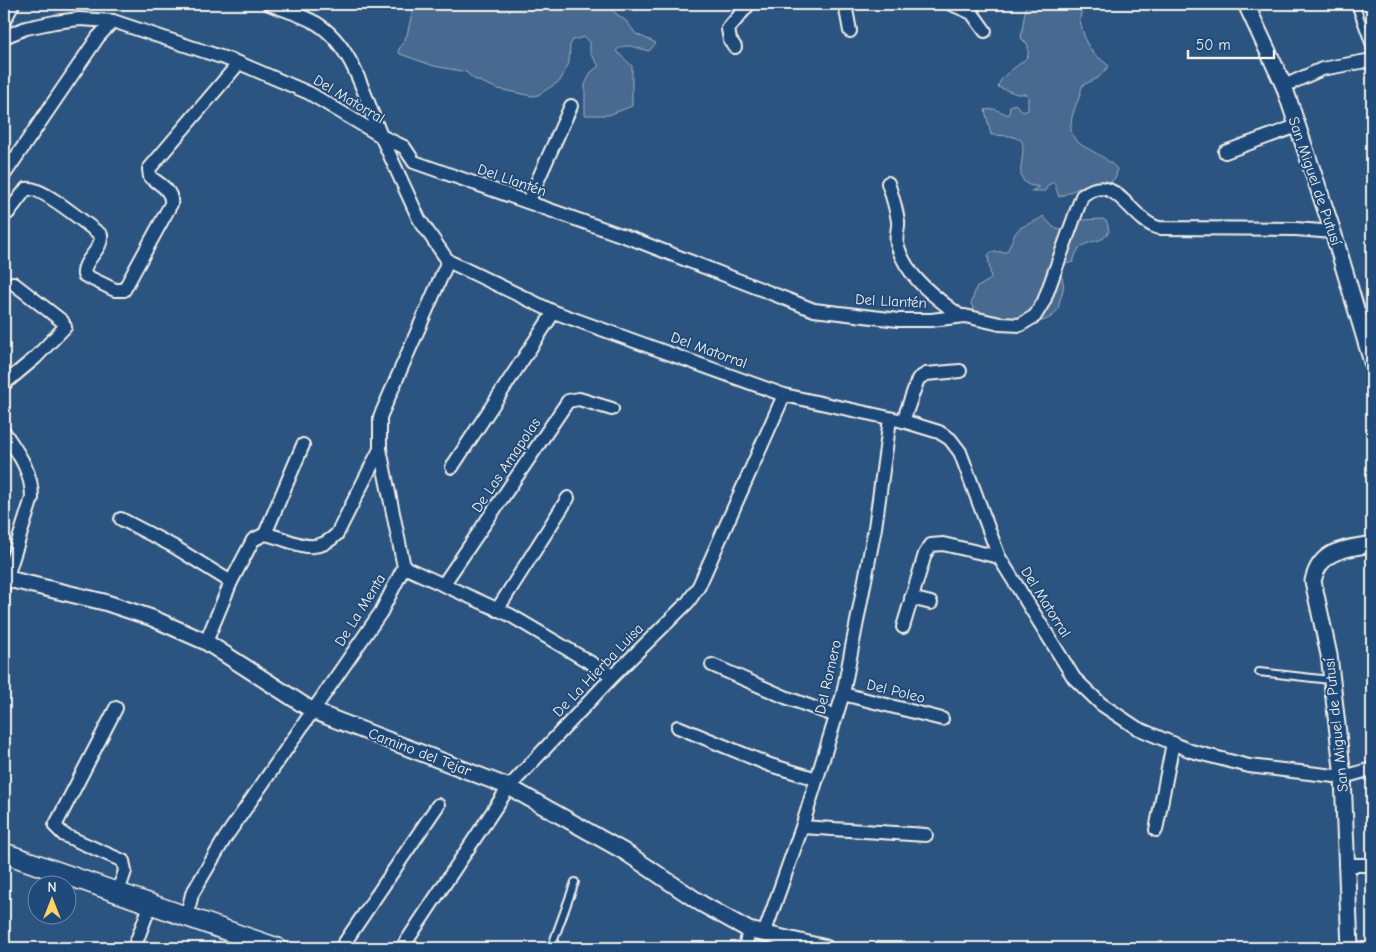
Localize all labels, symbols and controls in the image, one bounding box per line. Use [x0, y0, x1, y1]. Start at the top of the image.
scale bar [1188, 28, 1275, 60]
text: 50 m [1196, 36, 1231, 54]
street label: Del Matorral [310, 71, 388, 127]
street label: San Miguel de Putusí [1285, 114, 1346, 248]
street label: Del Llantén [475, 160, 549, 200]
street label: Del Llantén [855, 290, 927, 312]
street label: Del Matorral [668, 328, 750, 372]
street label: De Las Amapolas [468, 414, 544, 516]
street label: Del Matorral [1017, 563, 1075, 641]
street label: De La Menta [331, 570, 389, 650]
street label: De La Hierba Luisa [549, 620, 647, 720]
street label: Del Romero [811, 638, 845, 716]
street label: San Miguel de Putusí [1320, 656, 1352, 793]
street label: Del Poleo [865, 675, 927, 707]
street label: Camino del Tejar [366, 724, 474, 780]
north arrow [28, 874, 78, 924]
text: N [47, 879, 57, 896]

